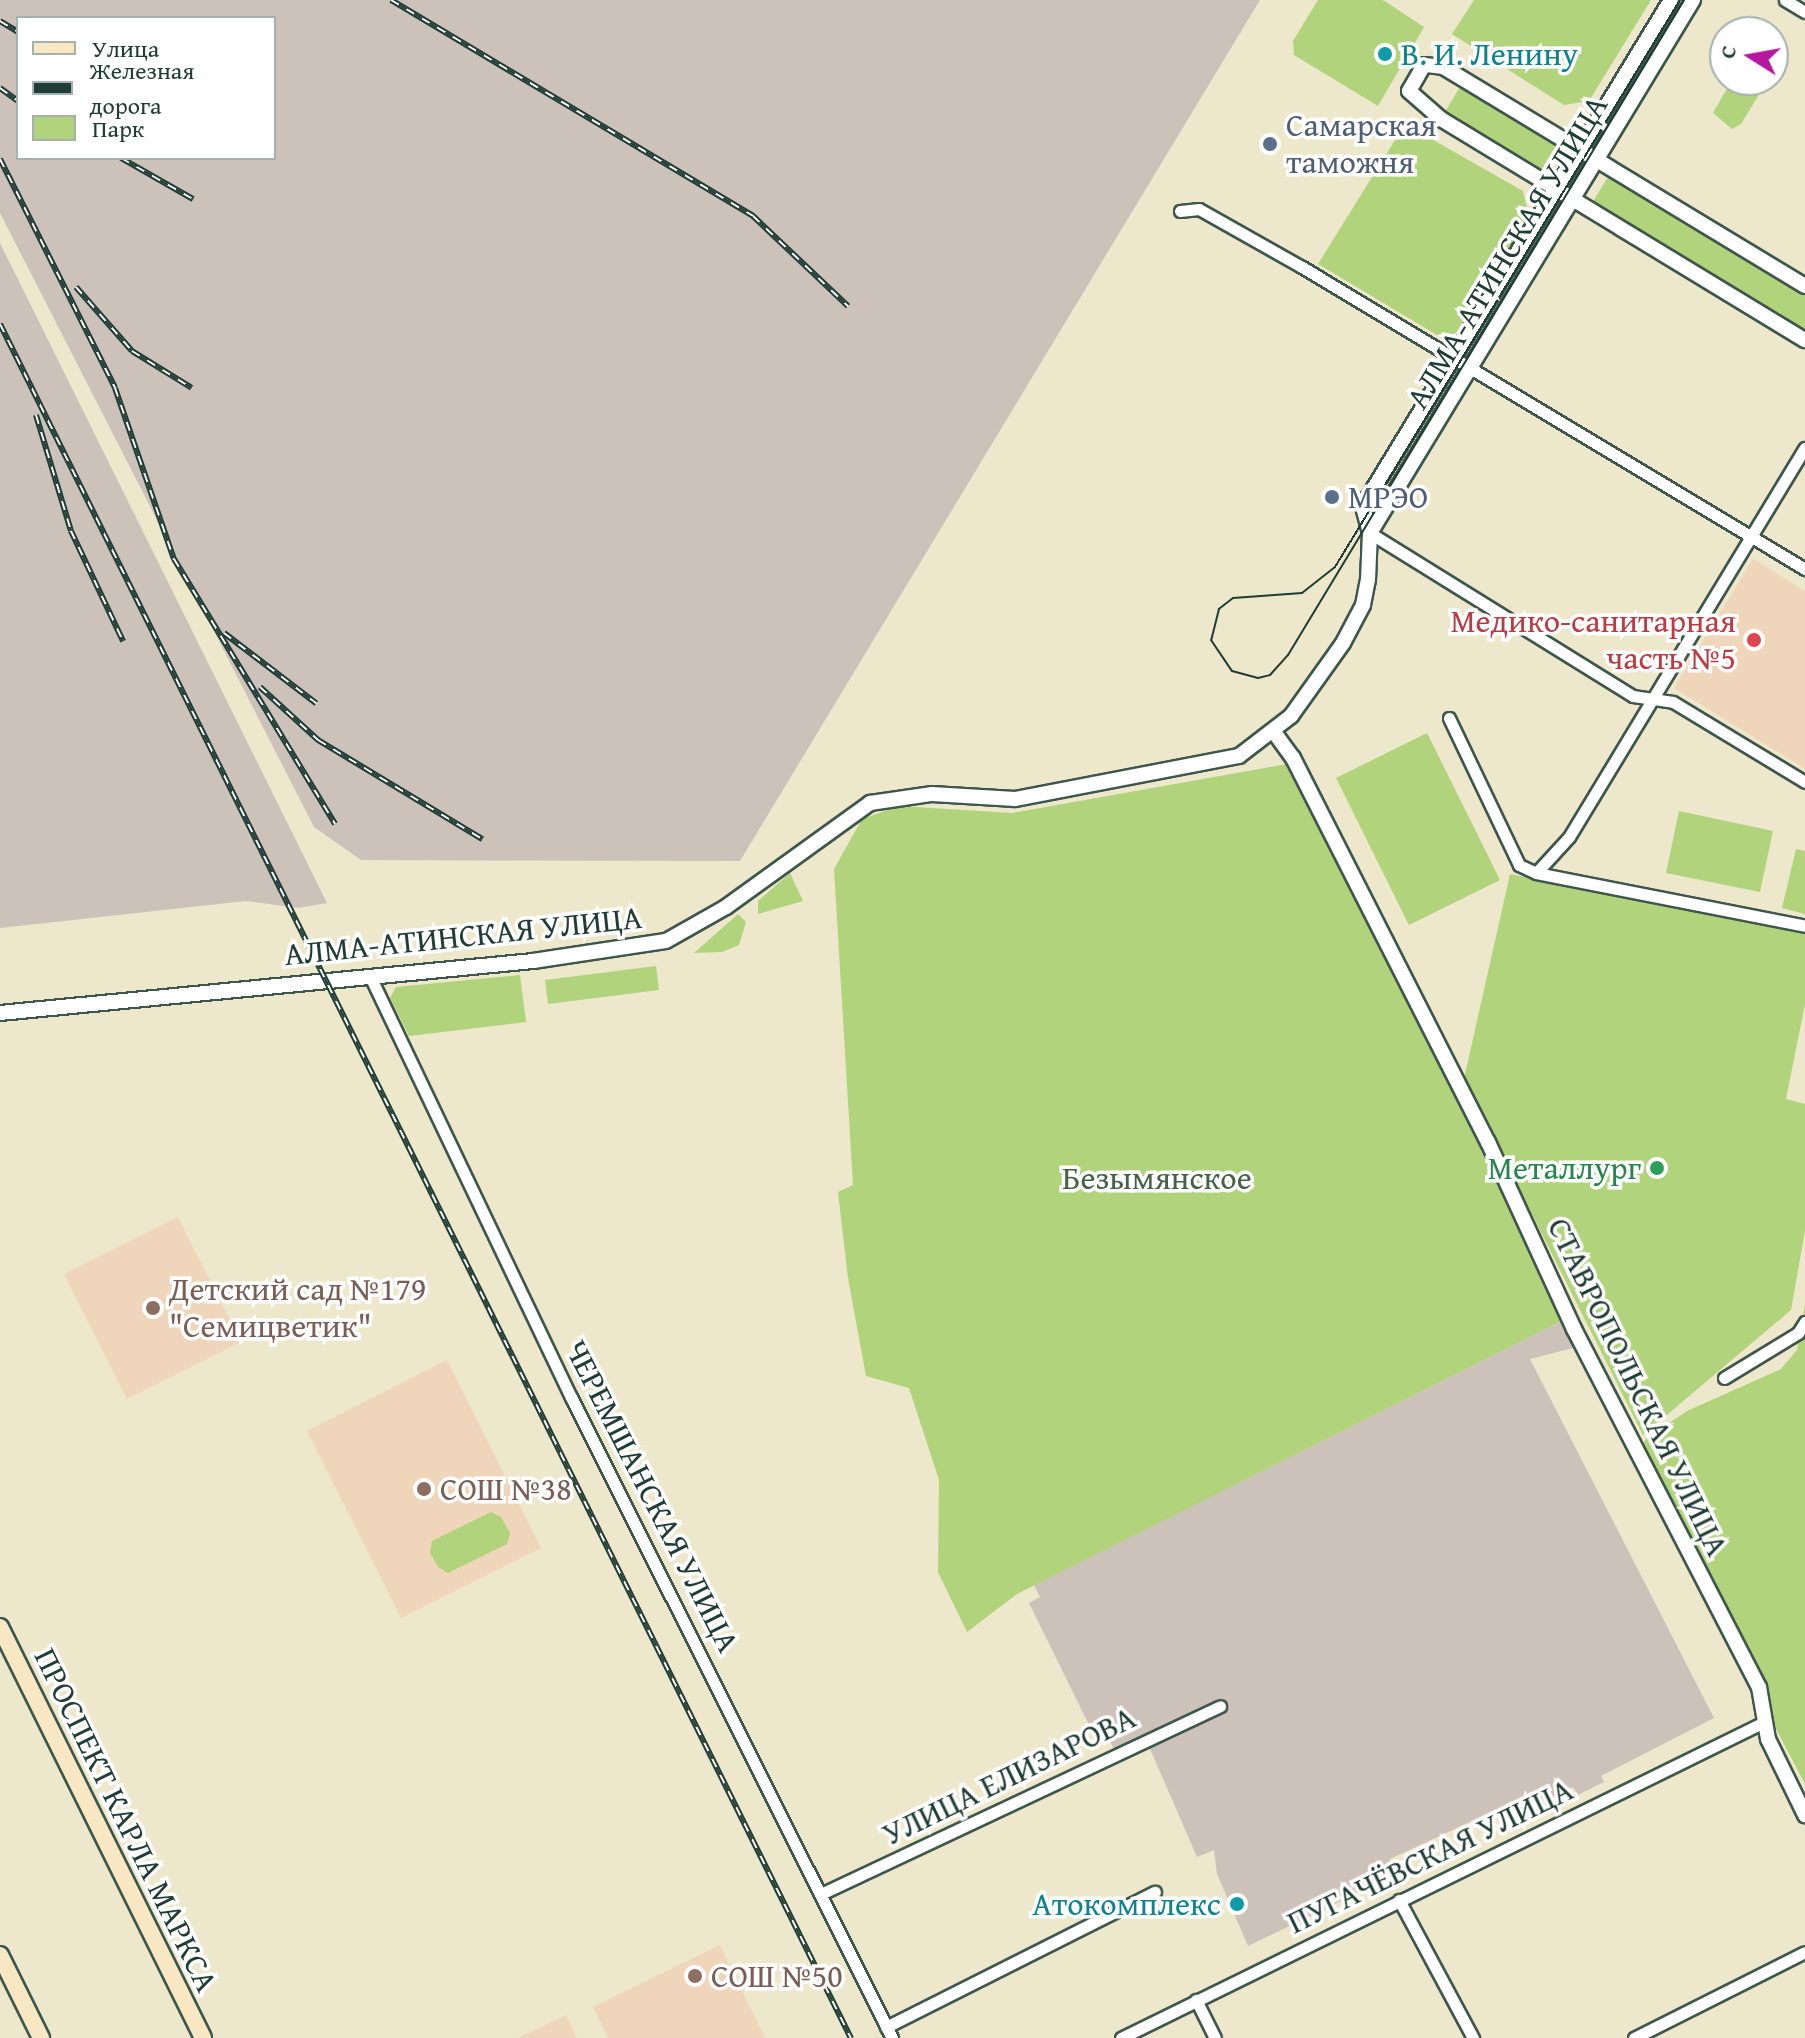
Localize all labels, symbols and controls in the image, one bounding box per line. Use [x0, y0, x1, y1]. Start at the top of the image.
legend [16, 16, 276, 160]
north arrow [1709, 16, 1789, 96]
text: Улица [92, 31, 159, 66]
place label: В. И. Ленину [1401, 35, 1578, 73]
text: С [1711, 43, 1744, 61]
marker: В. И. Ленину [1376, 45, 1394, 63]
text: Железная дорога [89, 53, 194, 123]
street label: АЛМА-АТИНСКАЯ УЛИЦА [1398, 88, 1616, 416]
place label: Самарская таможня [1286, 107, 1436, 182]
text: Парк [92, 111, 144, 146]
marker: Самарская таможня [1261, 135, 1279, 153]
place label: МРЭО [1348, 478, 1428, 516]
marker: МРЭО [1323, 488, 1341, 506]
place label: Медико-санитарная часть №5 [1450, 603, 1736, 678]
marker: Медико-санитарная часть №5 [1743, 629, 1765, 651]
street label: АЛМА-АТИНСКАЯ УЛИЦА [282, 898, 644, 974]
place label: Металлург [1488, 1149, 1641, 1187]
park label: Безымянское [1062, 1159, 1252, 1197]
marker: Металлург [1648, 1159, 1666, 1177]
street label: СТАВРОПОЛЬСКАЯ УЛИЦА [1539, 1212, 1737, 1562]
place label: Детский сад №179 "Семицветик" [169, 1271, 426, 1346]
marker: Детский сад №179 "Семицветик" [144, 1299, 162, 1317]
street label: ЧЕРЕМШАНСКАЯ УЛИЦА [556, 1333, 748, 1659]
place label: СОШ №38 [440, 1470, 572, 1508]
marker: СОШ №38 [415, 1480, 433, 1498]
street label: ПРОСПЕКТ КАРЛА МАРКСА [26, 1642, 226, 1998]
street label: УЛИЦА ЕЛИЗАРОВА [876, 1698, 1142, 1854]
street label: ПУГАЧЁВСКАЯ УЛИЦА [1281, 1770, 1579, 1942]
place label: Атокомплекс [1032, 1885, 1221, 1923]
marker: Атокомплекс [1228, 1895, 1246, 1913]
place label: СОШ №50 [711, 1957, 843, 1995]
marker: СОШ №50 [686, 1967, 704, 1985]

